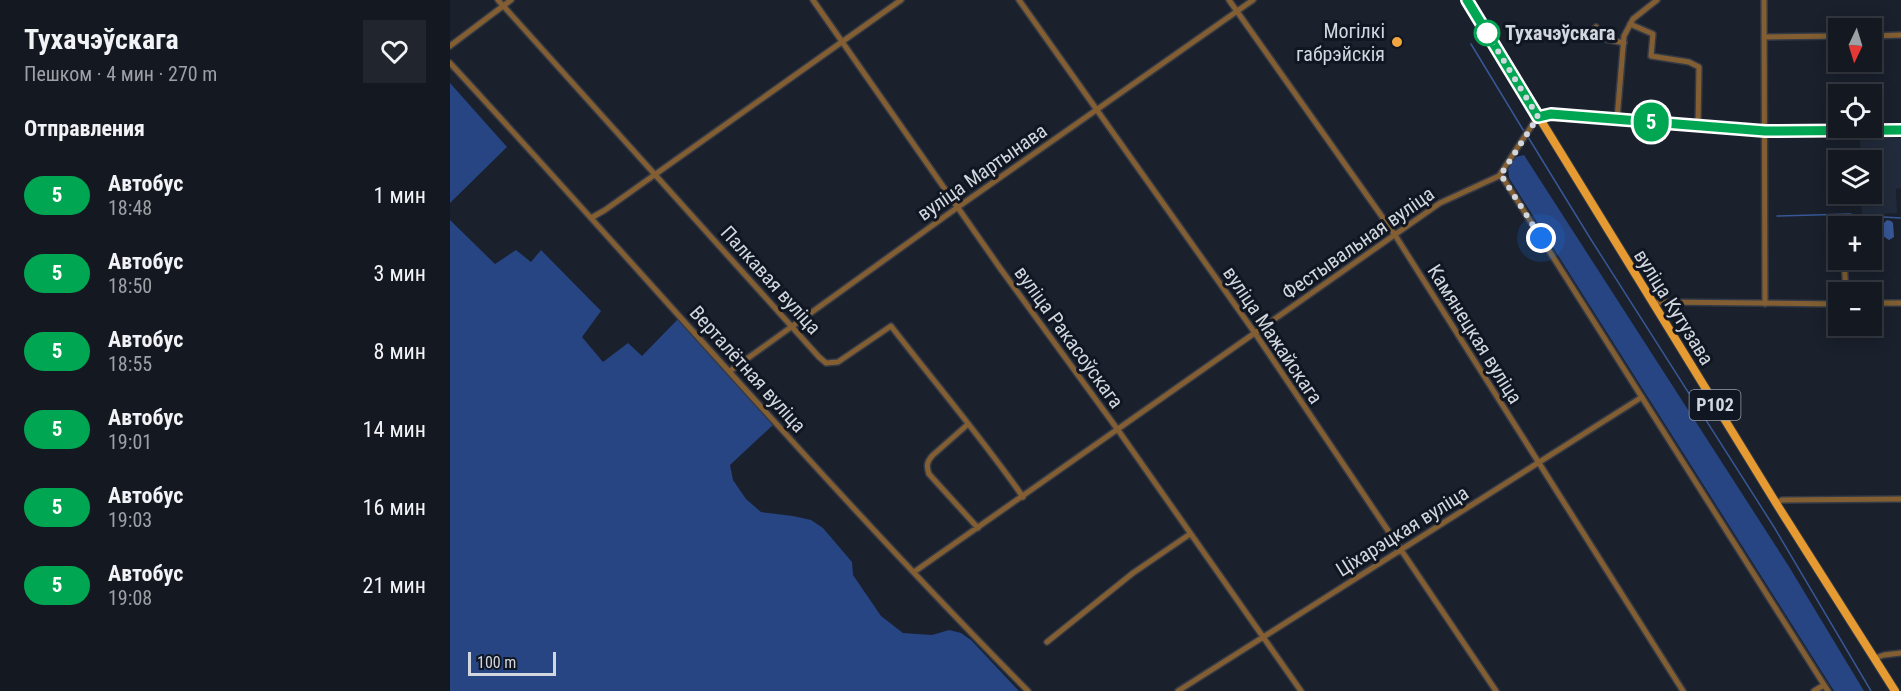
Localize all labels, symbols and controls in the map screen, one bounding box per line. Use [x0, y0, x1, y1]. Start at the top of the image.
north arrow [1828, 18, 1882, 72]
map controls [1828, 18, 1882, 336]
place label: Могілкі габрэйскія [1296, 19, 1385, 66]
button: heart [363, 20, 426, 83]
marker: Тухачэўскага [1474, 20, 1500, 46]
place label: Тухачэўскага [1505, 21, 1616, 45]
text: Тухачэўскага [24, 23, 179, 56]
marker: Могілкі габрэйскія [1390, 35, 1404, 49]
text: Пешком · 4 мин · 270 m [24, 62, 217, 86]
button: locate [1828, 84, 1882, 138]
line badge: 5 [1632, 102, 1670, 142]
text: 5 [1646, 110, 1656, 134]
text: Отправления [24, 116, 145, 141]
street label: вуліца Мартынава [913, 118, 1051, 226]
button: layers [1828, 150, 1882, 204]
text: Автобус [108, 171, 183, 196]
street label: Фестывальная вуліца [1277, 181, 1439, 305]
text: 5 [52, 183, 62, 207]
text: 1 мин [373, 183, 426, 208]
text: 18:48 [108, 196, 152, 220]
button: + [1828, 216, 1882, 270]
street label: Палкавая вуліца [716, 221, 826, 339]
your location [1526, 223, 1556, 253]
street label: вуліца Кутузава [1629, 245, 1719, 369]
text: Автобус [108, 249, 183, 274]
street label: Камянецкая вуліца [1423, 260, 1527, 408]
text: 5 [52, 261, 62, 285]
text: 3 мин [373, 261, 426, 286]
street label: вуліца Ракасоўскага [1009, 261, 1129, 413]
street label: вуліца Мажайскага [1218, 262, 1328, 408]
text: 18:50 [108, 274, 152, 298]
button: − [1828, 282, 1882, 336]
street label: Верталётная вуліца [685, 301, 811, 437]
text: Автобус [108, 327, 183, 352]
text: 5 [52, 339, 62, 363]
text: 8 мин [373, 339, 426, 364]
text: 18:55 [108, 352, 152, 376]
road number: Р102 [1690, 390, 1740, 420]
text: Автобус [108, 405, 183, 430]
text: 5 [52, 417, 62, 441]
text: 14 мин [363, 417, 426, 442]
text: 19:01 [108, 430, 152, 454]
street label: Ціхарэцкая вуліца [1331, 481, 1473, 581]
text: Автобус [108, 483, 183, 508]
text: 5 [52, 495, 62, 519]
text: 16 мин [363, 495, 426, 520]
text: 19:03 [108, 508, 152, 532]
text: Автобус [108, 561, 183, 586]
text: 5 [52, 573, 62, 597]
text: 21 мин [363, 573, 426, 598]
text: 19:08 [108, 586, 152, 610]
scale bar [468, 649, 556, 676]
text: 100 m [477, 653, 516, 672]

